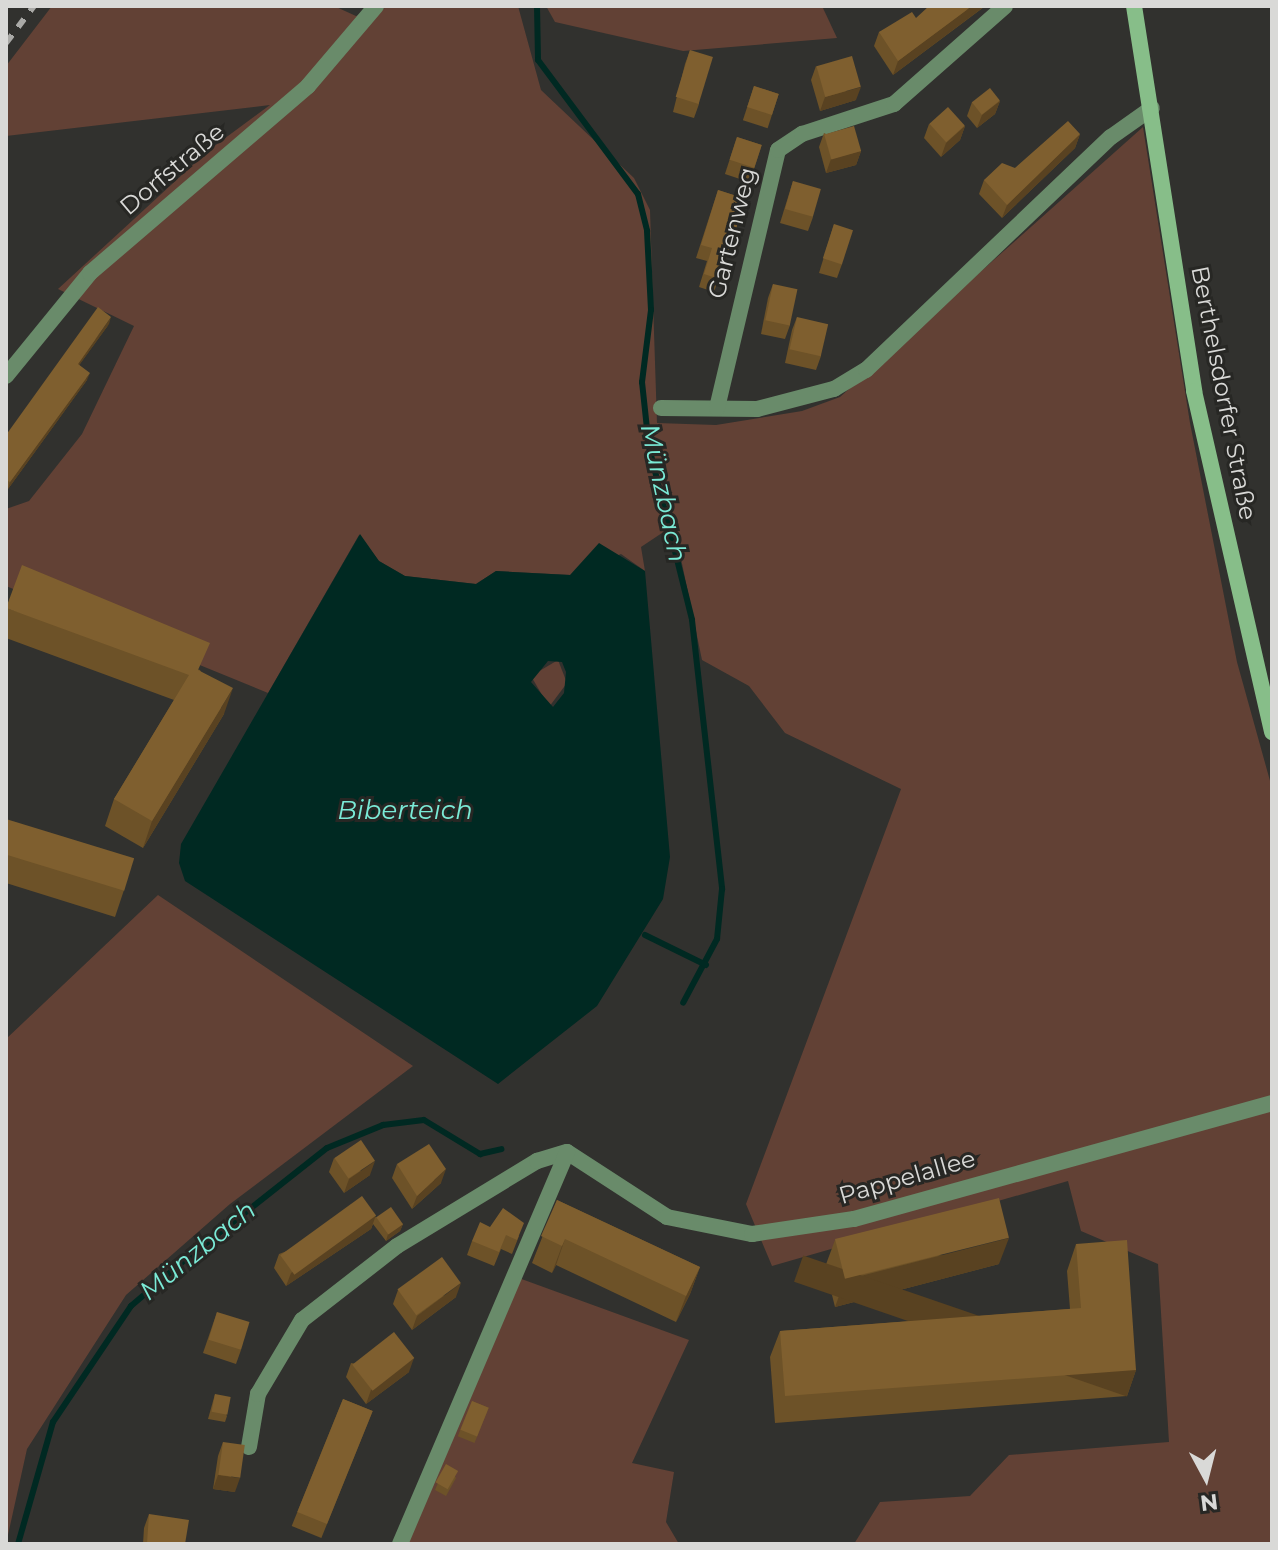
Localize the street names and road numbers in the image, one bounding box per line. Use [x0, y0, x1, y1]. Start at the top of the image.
street label: Dorfstraße [114, 117, 230, 221]
street label: Gartenweg [702, 164, 762, 302]
street label: Berthelsdorfer Straße [1185, 263, 1263, 523]
street label: Pappelallee [835, 1144, 979, 1210]

